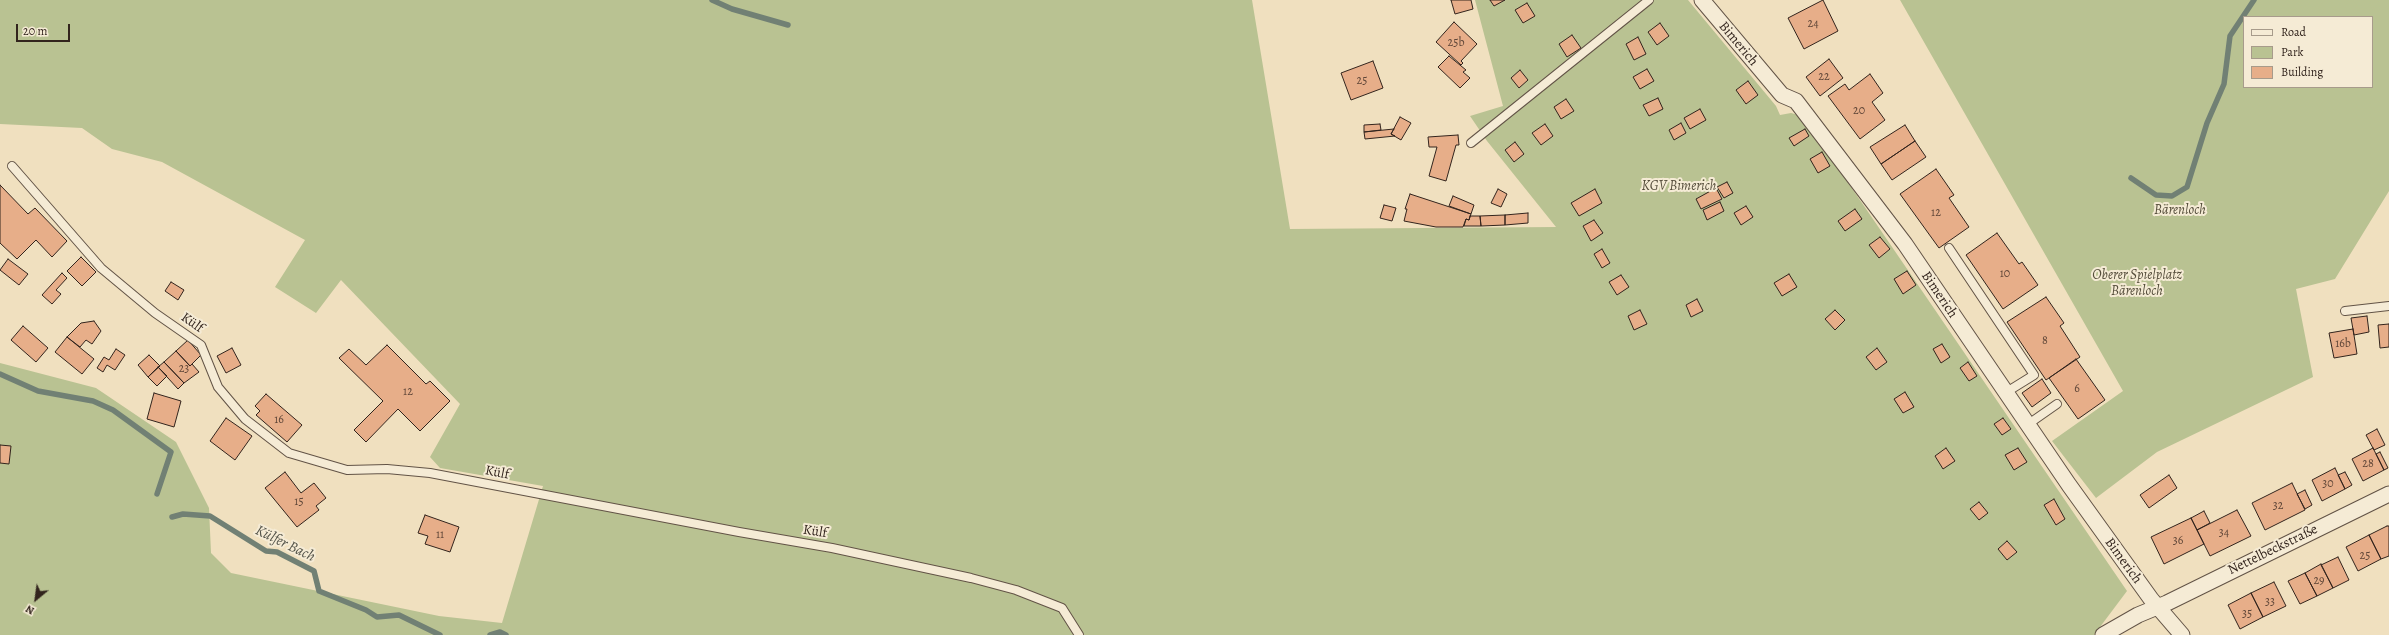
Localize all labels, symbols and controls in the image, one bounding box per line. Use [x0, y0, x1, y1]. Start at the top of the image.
scale bar [18, 16, 72, 42]
legend [2243, 16, 2373, 88]
house number: 24 [1807, 17, 1819, 31]
street label: Bimerich [1715, 18, 1761, 70]
text: 20 m [23, 23, 47, 39]
text: Road [2281, 24, 2306, 40]
house number: 25b [1448, 36, 1464, 50]
text: Park [2281, 44, 2304, 60]
text: Building [2281, 64, 2323, 80]
house number: 22 [1818, 70, 1830, 84]
house number: 25 [1357, 74, 1367, 88]
house number: 20 [1853, 104, 1865, 118]
park label: KGV Bimerich [1642, 179, 1716, 195]
park label: Bärenloch [2154, 203, 2206, 219]
house number: 12 [1931, 206, 1941, 220]
house number: 10 [2000, 267, 2010, 281]
street label: Bimerich [1917, 268, 1961, 322]
park label: Oberer Spielplatz Bärenloch [2092, 268, 2182, 300]
street label: Külf [177, 309, 207, 337]
house number: 8 [2042, 334, 2048, 348]
house number: 16b [2335, 337, 2351, 351]
house number: 23 [179, 362, 189, 376]
house number: 6 [2074, 382, 2080, 396]
house number: 12 [403, 385, 413, 399]
house number: 16 [274, 413, 284, 427]
house number: 28 [2362, 457, 2374, 471]
street label: Külf [484, 462, 510, 484]
house number: 30 [2322, 477, 2334, 491]
house number: 15 [294, 495, 304, 509]
house number: 32 [2273, 499, 2283, 513]
street label: Nettelbeckstraße [2225, 521, 2321, 579]
water label: Külfer Bach [252, 522, 318, 566]
street label: Külf [802, 522, 828, 542]
house number: 34 [2219, 526, 2229, 540]
house number: 11 [436, 528, 444, 542]
house number: 36 [2173, 534, 2183, 548]
street label: Bimerich [2101, 535, 2145, 587]
house number: 25 [2360, 549, 2370, 563]
house number: 29 [2313, 574, 2325, 588]
north arrow [16, 579, 56, 619]
house number: 33 [2265, 595, 2275, 609]
text: N [23, 601, 37, 618]
house number: 35 [2242, 607, 2252, 621]

